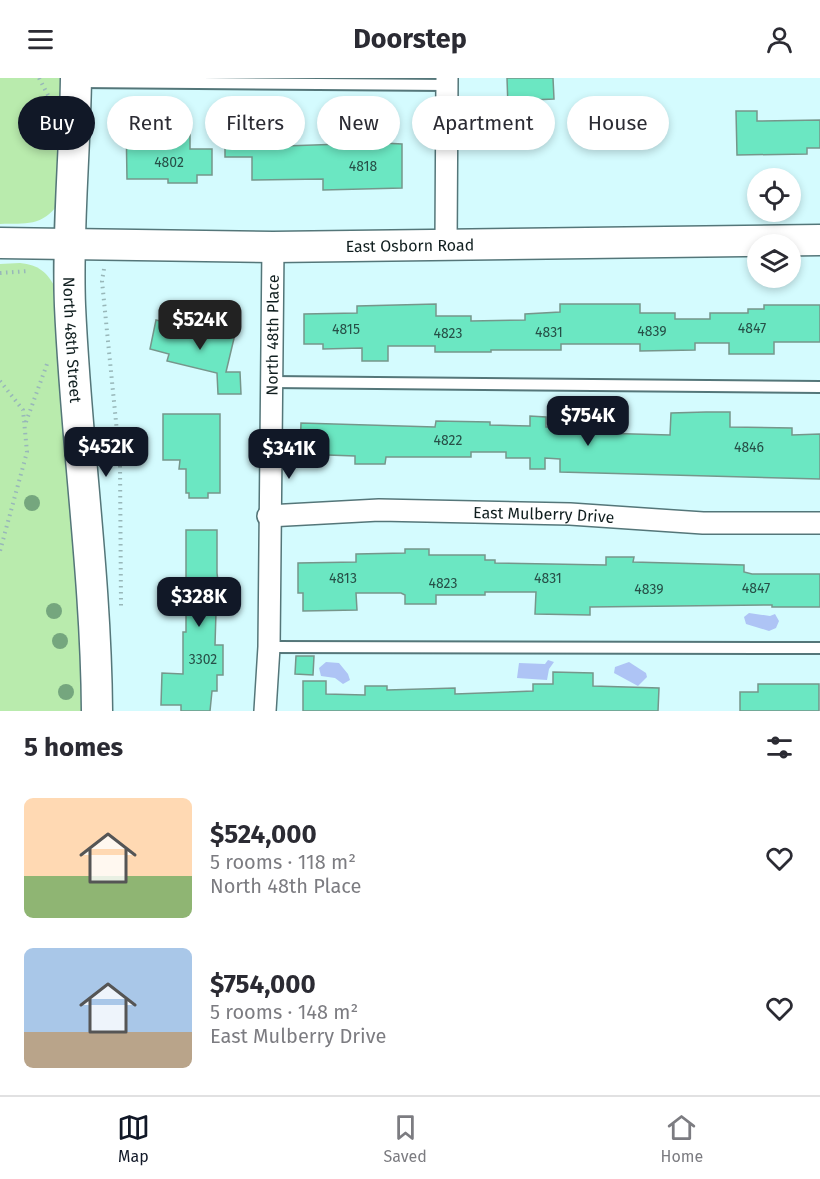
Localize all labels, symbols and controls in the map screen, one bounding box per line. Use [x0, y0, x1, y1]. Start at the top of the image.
icon: menu [24, 23, 57, 56]
text: Doorstep [353, 23, 467, 55]
icon: person [763, 23, 796, 56]
chip: Buy [18, 96, 95, 150]
chip: Rent [107, 96, 193, 150]
chip: Filters [205, 96, 305, 150]
chip: New [317, 96, 400, 150]
chip: Apartment [412, 96, 555, 150]
chip: House [567, 96, 669, 150]
house number: 4802 [154, 154, 184, 171]
house number: 4818 [349, 158, 378, 175]
map controls [747, 168, 801, 288]
button: locate [747, 168, 801, 222]
button: layers [747, 234, 801, 288]
street label: East Osborn Road [346, 235, 474, 256]
street label: North 48th Place [263, 274, 283, 396]
street label: North 48th Street [59, 277, 85, 404]
pin: $524K [158, 300, 242, 351]
text: $524K [172, 307, 228, 331]
house number: 4847 [738, 320, 766, 337]
house number: 4815 [332, 321, 360, 338]
house number: 4839 [637, 323, 667, 340]
house number: 4831 [535, 324, 563, 341]
house number: 4823 [434, 325, 462, 342]
pin: $754K [546, 396, 630, 447]
text: $754K [561, 403, 615, 427]
pin: $452K [64, 427, 148, 478]
pin: $341K [247, 429, 331, 480]
house number: 4822 [434, 432, 463, 449]
text: $452K [78, 434, 134, 458]
text: $341K [262, 436, 316, 460]
house number: 4846 [734, 439, 764, 456]
street label: East Mulberry Drive [473, 503, 615, 527]
house number: 4813 [329, 570, 357, 587]
house number: 4831 [534, 570, 562, 587]
house number: 4823 [429, 575, 457, 592]
pin: $328K [157, 577, 241, 628]
house number: 4847 [742, 580, 770, 597]
house number: 4839 [634, 581, 664, 598]
text: $328K [171, 584, 227, 608]
house number: 3302 [189, 651, 217, 668]
icon: filters [763, 731, 796, 764]
text: 5 homes [24, 732, 123, 763]
text: $524,000 [210, 819, 317, 850]
icon: home [72, 822, 144, 894]
icon: heart [763, 842, 796, 875]
text: 5 rooms · 118 m² [210, 850, 356, 874]
text: North 48th Place [210, 874, 361, 898]
text: $754,000 [210, 969, 316, 1000]
icon: home [72, 972, 144, 1044]
icon: heart [763, 992, 796, 1025]
text: 5 rooms · 148 m² [210, 1000, 358, 1024]
text: East Mulberry Drive [210, 1024, 386, 1048]
tab: Map [117, 1111, 150, 1166]
tab: Saved [384, 1111, 427, 1166]
tab: Home [661, 1111, 703, 1166]

